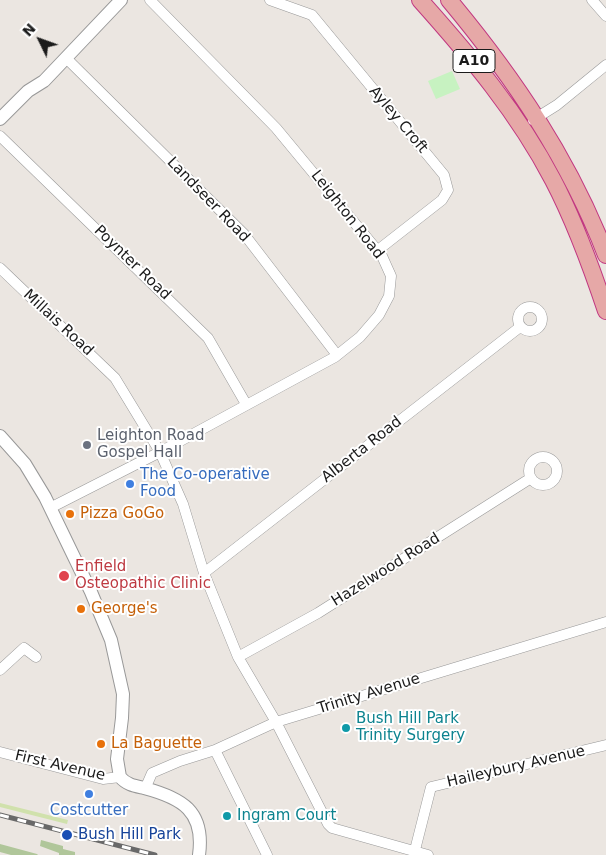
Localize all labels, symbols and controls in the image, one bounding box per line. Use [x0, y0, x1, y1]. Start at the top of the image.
north arrow [15, 15, 65, 65]
text: N [19, 20, 39, 40]
road number: A10 [453, 49, 495, 72]
street label: Ayley Croft [365, 83, 431, 157]
street label: Landseer Road [163, 154, 253, 246]
street label: Leighton Road [307, 167, 387, 263]
street label: Poynter Road [90, 222, 174, 304]
street label: Millais Road [19, 286, 97, 360]
street label: Alberta Road [318, 413, 406, 487]
place label: Leighton Road Gospel Hall [97, 427, 204, 462]
marker: Leighton Road Gospel Hall [81, 439, 93, 451]
place label: The Co-operative Food [140, 466, 270, 501]
marker: The Co-operative Food [124, 478, 136, 490]
place label: Pizza GoGo [80, 505, 164, 523]
marker: Pizza GoGo [64, 508, 76, 520]
street label: Hazelwood Road [329, 529, 443, 611]
place label: Enfield Osteopathic Clinic [75, 558, 211, 593]
marker: Enfield Osteopathic Clinic [57, 569, 71, 583]
place label: George's [91, 600, 158, 618]
marker: George's [75, 603, 87, 615]
street label: Trinity Avenue [316, 670, 422, 718]
place label: Bush Hill Park Trinity Surgery [356, 710, 465, 745]
marker: Bush Hill Park Trinity Surgery [340, 722, 352, 734]
place label: La Baguette [111, 735, 202, 753]
marker: La Baguette [95, 738, 107, 750]
street label: Haileybury Avenue [445, 742, 587, 792]
street label: First Avenue [13, 747, 107, 785]
marker: Costcutter [83, 788, 95, 800]
place label: Costcutter [50, 802, 128, 820]
place label: Ingram Court [237, 807, 336, 825]
marker: Ingram Court [221, 810, 233, 822]
place label: Bush Hill Park [78, 826, 181, 844]
marker: Bush Hill Park [60, 828, 74, 842]

